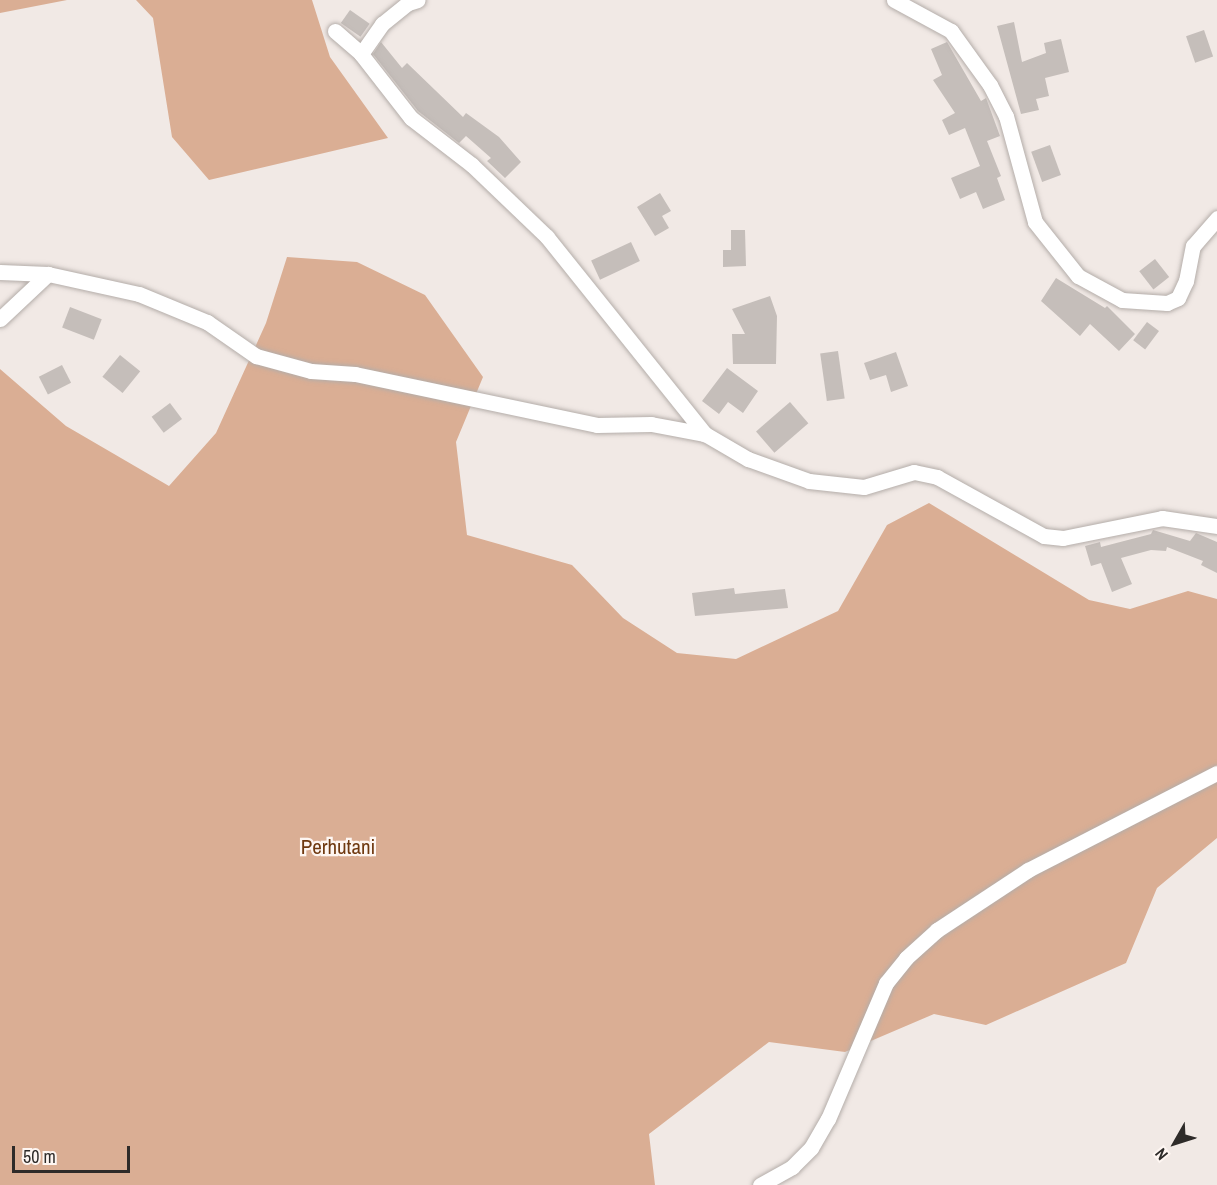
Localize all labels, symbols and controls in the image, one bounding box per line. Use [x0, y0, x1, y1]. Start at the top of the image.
park label: Perhutani [301, 834, 375, 860]
north arrow [1145, 1113, 1205, 1173]
scale bar [15, 1134, 134, 1172]
text: 50 m [23, 1144, 56, 1169]
text: N [1149, 1144, 1173, 1165]

